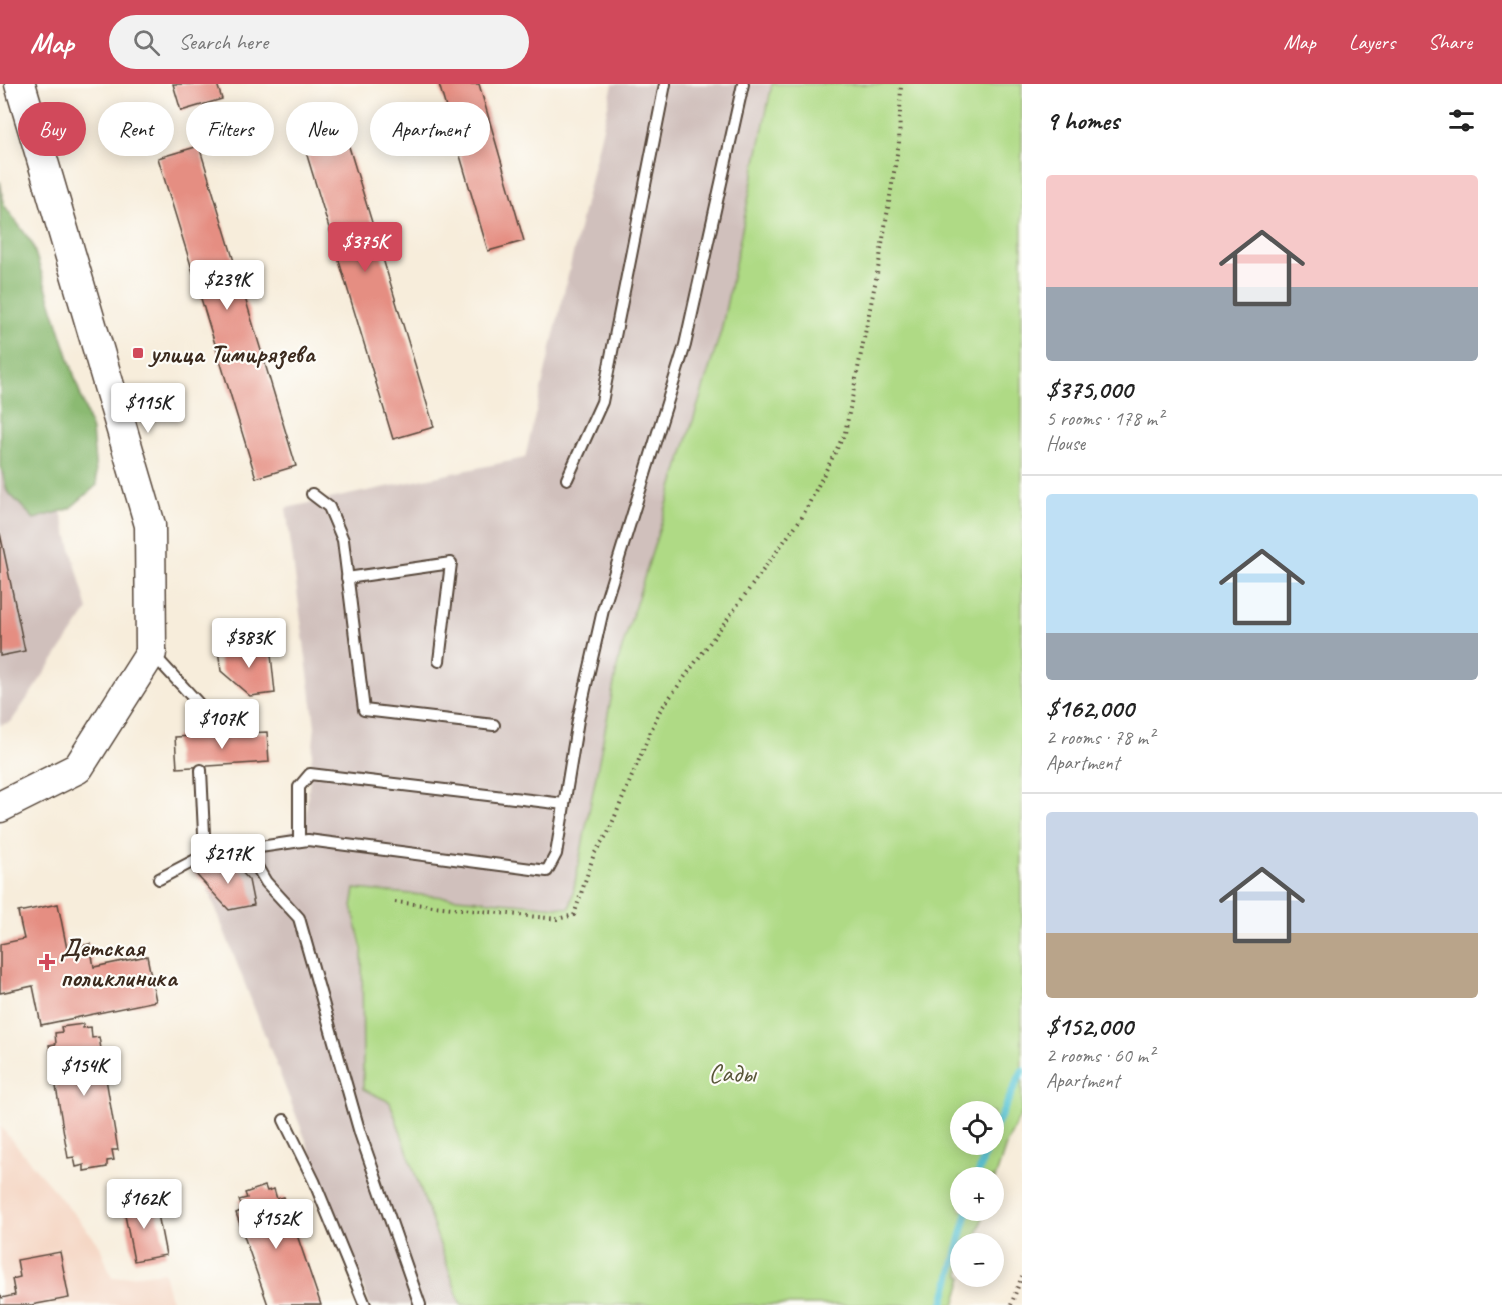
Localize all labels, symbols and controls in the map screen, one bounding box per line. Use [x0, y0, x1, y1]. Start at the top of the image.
search box [109, 15, 529, 69]
text: Map [30, 25, 73, 60]
icon: search [130, 26, 163, 59]
text: Search here [178, 28, 268, 56]
text: Map [1283, 29, 1316, 55]
text: Layers [1349, 29, 1395, 55]
text: Share [1428, 29, 1472, 55]
chip: Buy [18, 102, 86, 156]
chip: Rent [98, 102, 174, 156]
chip: Filters [186, 102, 274, 156]
chip: New [286, 102, 358, 156]
chip: Apartment [370, 102, 490, 156]
text: 9 homes [1046, 104, 1119, 137]
icon: filters [1445, 104, 1478, 137]
icon: home [1208, 214, 1316, 322]
pin: $375K [323, 222, 407, 273]
text: $375K [342, 229, 388, 254]
pin: $239K [185, 260, 269, 311]
text: $239K [204, 267, 250, 292]
place label: улица Тимирязева [148, 337, 316, 370]
marker: улица Тимирязева [131, 346, 145, 360]
text: $375,000 [1046, 373, 1133, 406]
pin: $115K [106, 383, 190, 434]
text: $115K [125, 390, 171, 415]
text: 5 rooms · 178 m² [1046, 406, 1163, 431]
text: House [1046, 431, 1085, 456]
icon: home [1208, 533, 1316, 641]
pin: $383K [207, 618, 291, 669]
text: $383K [226, 625, 272, 650]
text: $162,000 [1046, 692, 1134, 725]
pin: $107K [180, 699, 264, 750]
text: $107K [199, 706, 245, 731]
text: 2 rooms · 78 m² [1046, 725, 1154, 750]
text: Apartment [1046, 750, 1119, 775]
pin: $217K [186, 834, 270, 885]
text: $217K [205, 841, 251, 866]
icon: home [1208, 851, 1316, 959]
place label: Детская поликлиника [60, 931, 178, 994]
marker: Детская поликлиника [38, 953, 56, 971]
text: $152,000 [1046, 1010, 1133, 1043]
text: 2 rooms · 60 m² [1046, 1043, 1154, 1068]
pin: $154K [42, 1046, 126, 1097]
text: $154K [61, 1053, 107, 1078]
park label: Сады [709, 1057, 758, 1090]
text: Apartment [1046, 1068, 1119, 1093]
map controls [950, 1101, 1004, 1287]
button: locate [950, 1101, 1004, 1155]
button: + [950, 1167, 1004, 1221]
pin: $162K [102, 1179, 186, 1230]
text: $162K [121, 1186, 167, 1211]
pin: $152K [234, 1199, 318, 1250]
text: $152K [253, 1206, 299, 1231]
button: − [950, 1233, 1004, 1287]

